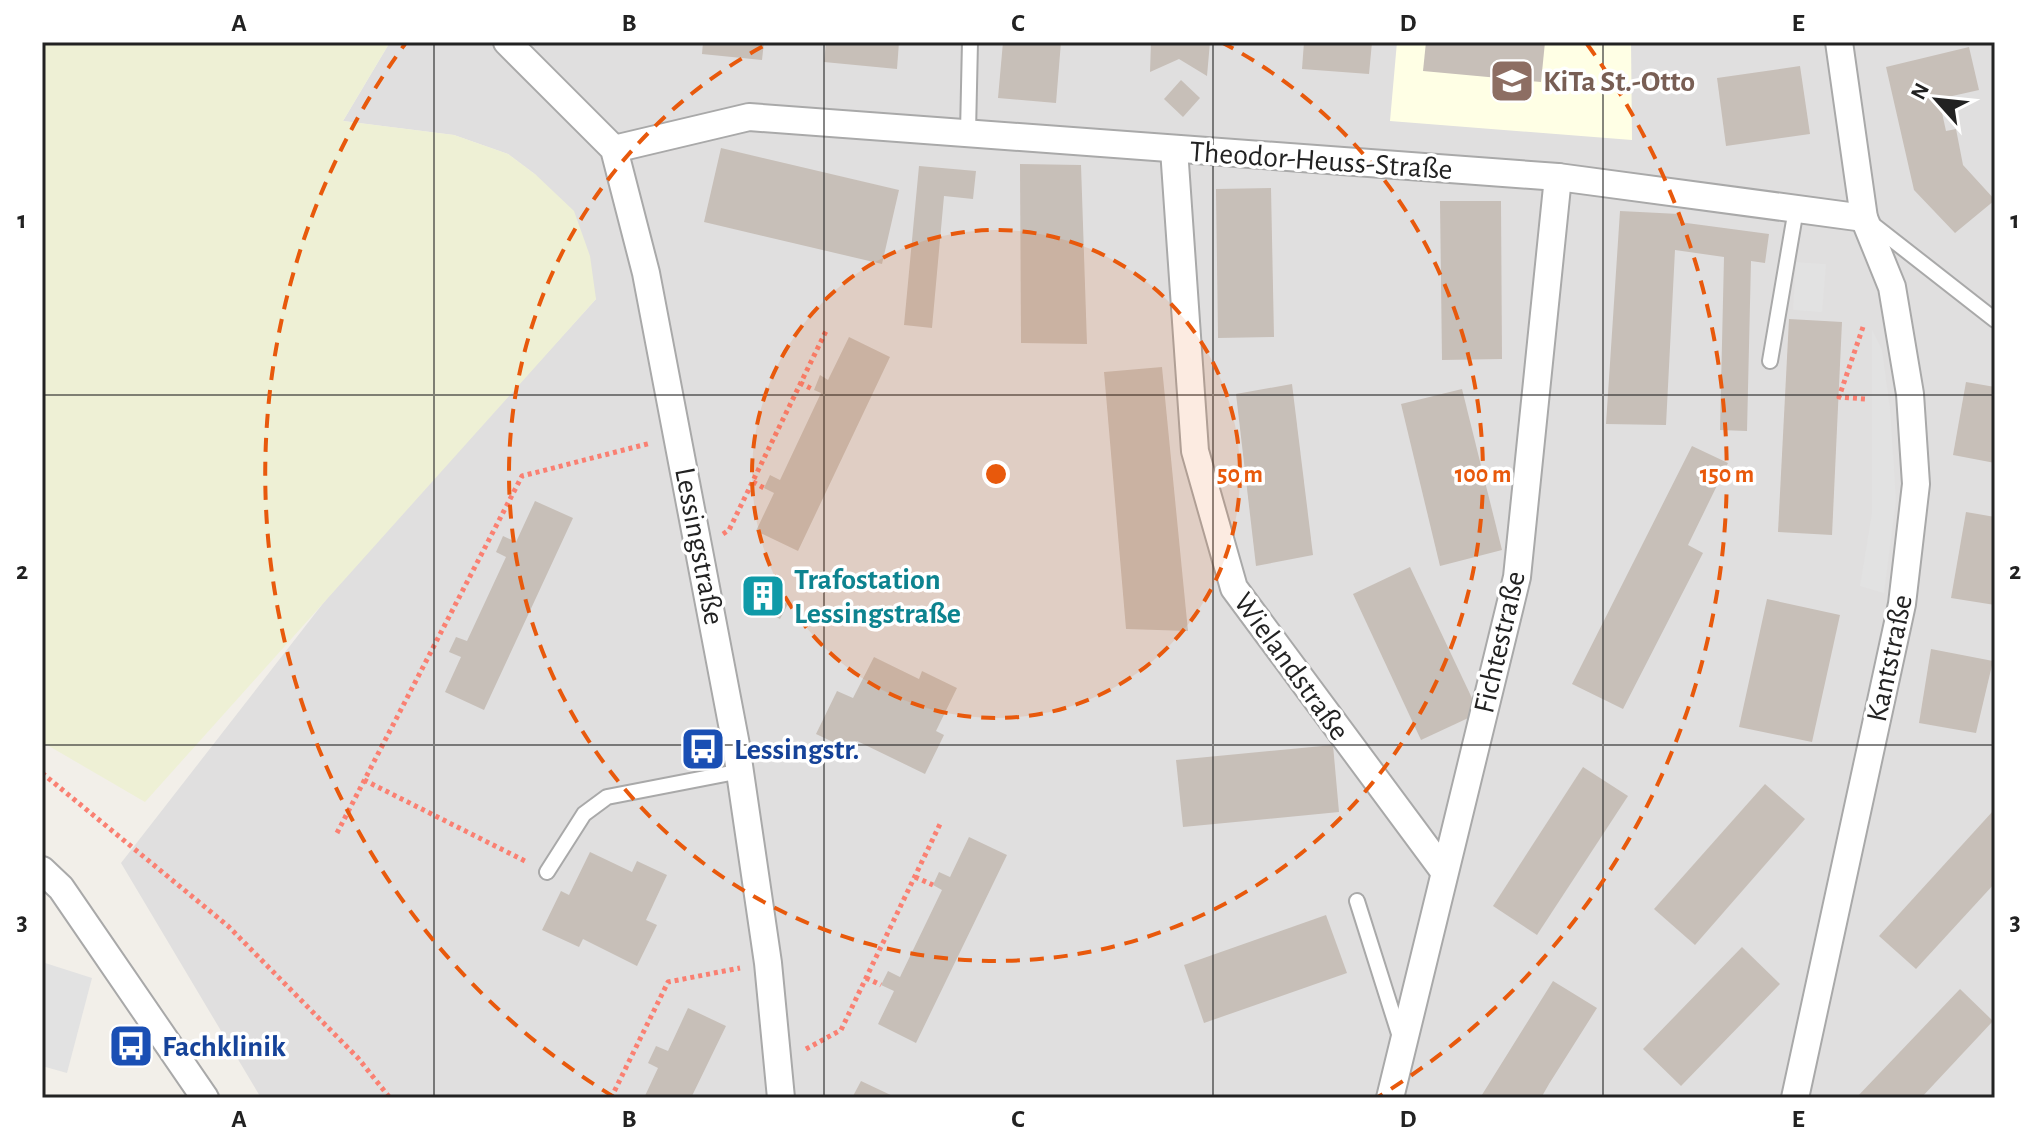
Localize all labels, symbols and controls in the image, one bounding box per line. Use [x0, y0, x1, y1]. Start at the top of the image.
text: A [231, 10, 247, 36]
text: B [621, 10, 637, 36]
text: C [1011, 10, 1025, 36]
text: D [1399, 10, 1417, 36]
text: E [1791, 10, 1805, 36]
school or university icon: KiTa St.-Otto [1488, 57, 1536, 105]
north arrow [1897, 60, 1977, 140]
place label: KiTa St.-Otto [1543, 67, 1695, 97]
text: N [1907, 80, 1933, 103]
street label: Theodor-Heuss-Straße [1189, 137, 1453, 185]
text: 1 [17, 207, 27, 233]
text: 1 [2010, 207, 2020, 233]
centre of rings [982, 460, 1010, 488]
text: 50 m [1217, 463, 1263, 487]
text: 100 m [1455, 463, 1511, 487]
text: 150 m [1700, 463, 1754, 487]
street label: Lessingstraße [669, 465, 729, 627]
text: 2 [16, 558, 28, 584]
text: 2 [2009, 558, 2021, 584]
place label: Trafostation Lessingstraße [794, 565, 961, 629]
street label: Fichtestraße [1469, 568, 1531, 716]
building icon: Trafostation Lessingstraße [739, 572, 787, 620]
street label: Wielandstraße [1228, 587, 1355, 746]
street label: Kantstraße [1862, 592, 1918, 724]
bus stop icon: Lessingstr. [679, 725, 727, 773]
place label: Lessingstr. [734, 735, 859, 765]
text: 3 [16, 909, 28, 935]
text: 3 [2009, 909, 2021, 935]
bus stop icon: Fachklinik [107, 1022, 155, 1070]
place label: Fachklinik [162, 1032, 286, 1062]
text: A [231, 1106, 247, 1132]
text: B [621, 1106, 637, 1132]
text: C [1011, 1106, 1025, 1132]
text: D [1399, 1106, 1417, 1132]
text: E [1791, 1106, 1805, 1132]

